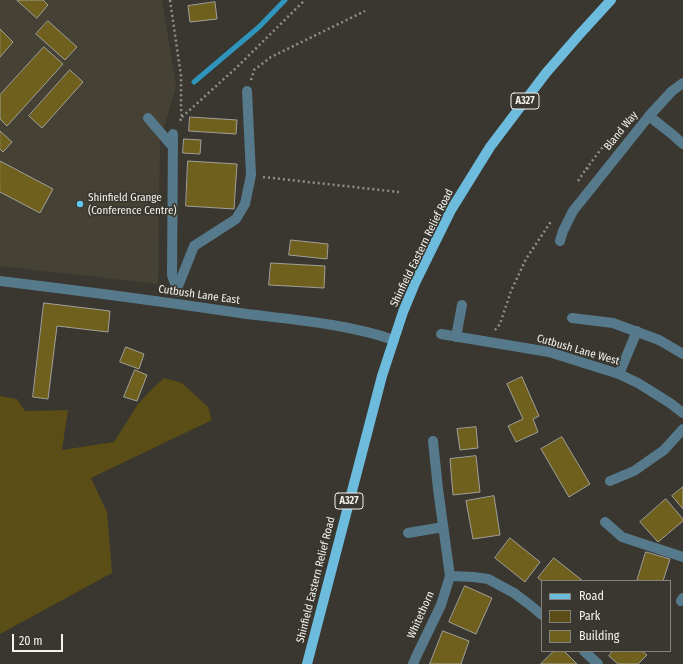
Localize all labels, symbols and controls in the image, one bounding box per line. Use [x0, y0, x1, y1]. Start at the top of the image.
road number: A327 [511, 93, 539, 109]
street label: Bland Way [601, 109, 641, 153]
street label: Shinfield Eastern Relief Road [388, 187, 456, 309]
place label: Shinfield Grange (Conference Centre) [88, 191, 177, 217]
marker: Shinfield Grange (Conference Centre) [75, 199, 85, 209]
street label: Cutbush Lane East [157, 283, 241, 307]
street label: Cutbush Lane West [535, 332, 621, 368]
road number: A327 [335, 493, 363, 509]
street label: Shinfield Eastern Relief Road [294, 516, 338, 644]
legend [541, 580, 671, 652]
street label: Whitethorn [405, 589, 437, 641]
text: Road [579, 589, 604, 603]
text: Park [579, 609, 600, 623]
scale bar [14, 626, 65, 652]
text: Building [579, 629, 619, 643]
text: 20 m [19, 634, 43, 648]

